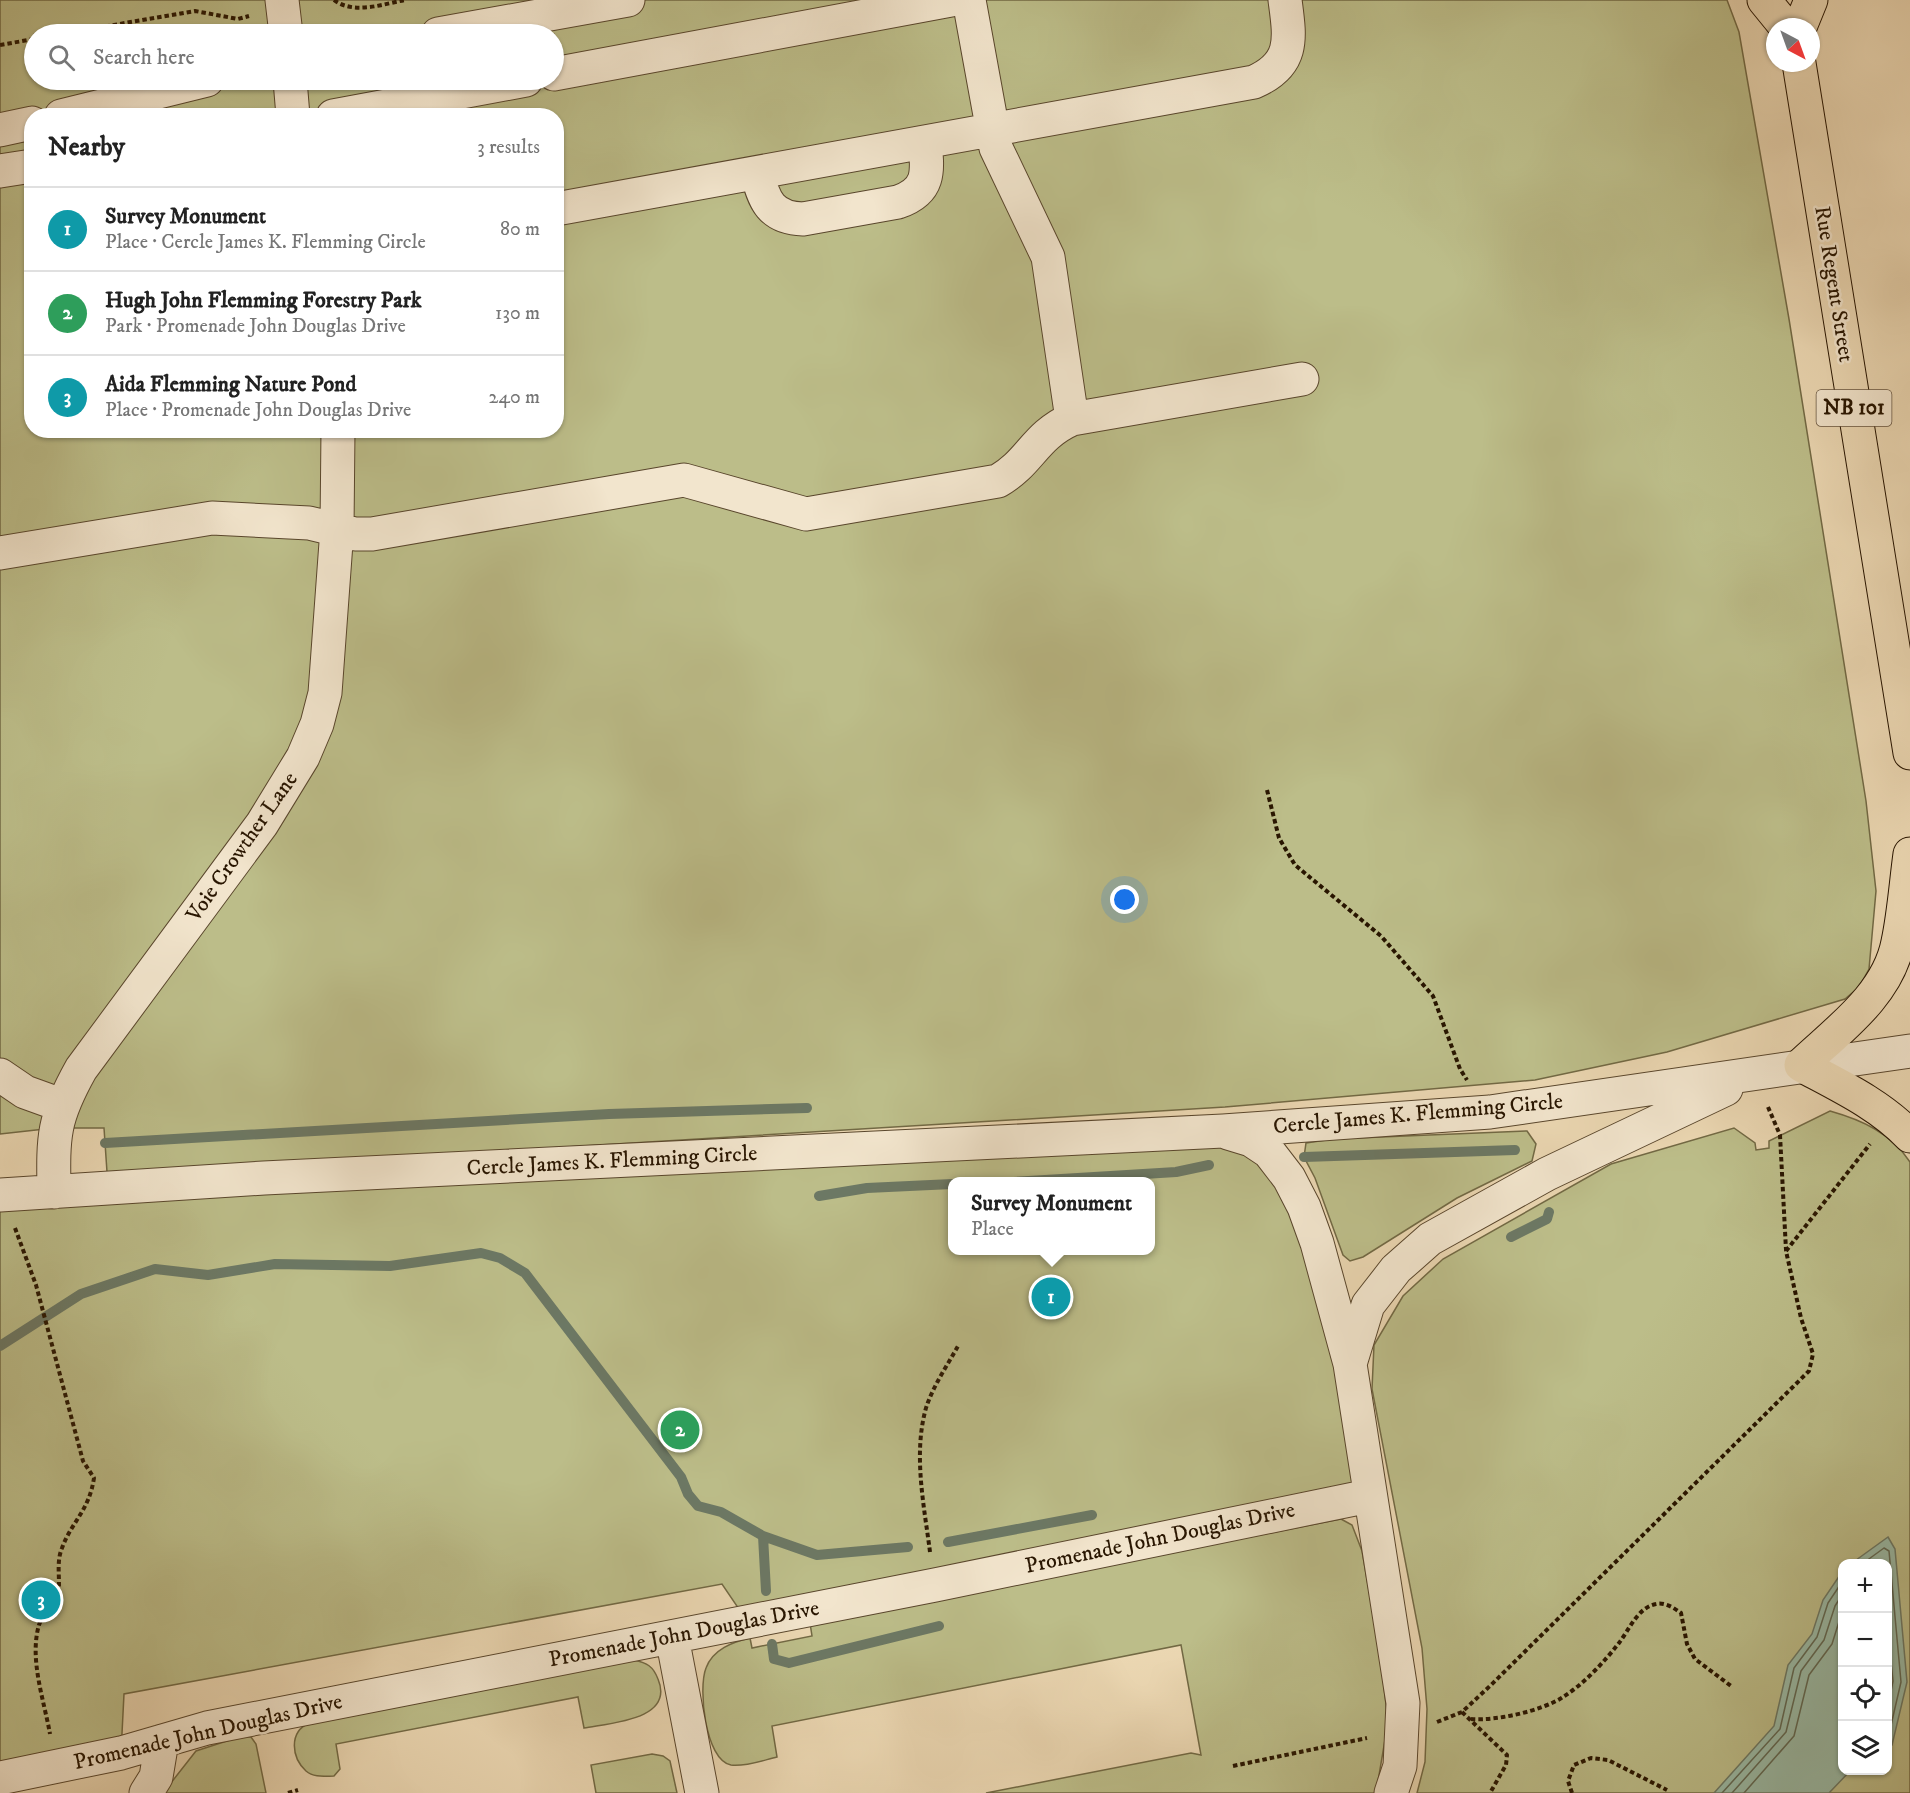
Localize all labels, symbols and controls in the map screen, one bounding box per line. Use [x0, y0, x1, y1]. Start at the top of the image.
north arrow [1766, 18, 1820, 72]
search box [24, 24, 564, 90]
icon: search [45, 41, 78, 74]
text: Search here [93, 44, 195, 71]
text: Nearby [48, 131, 125, 164]
text: 3 results [477, 135, 540, 160]
text: Survey Monument [105, 203, 266, 230]
street label: Rue Regent Street [1808, 204, 1860, 364]
text: 1 [64, 217, 71, 242]
text: 80 m [500, 217, 540, 242]
text: Place · Cercle James K. Flemming Circle [105, 230, 426, 255]
text: Hugh John Flemming Forestry Park [105, 287, 422, 314]
text: 2 [63, 301, 72, 326]
text: 130 m [495, 301, 540, 326]
text: Park · Promenade John Douglas Drive [105, 314, 406, 339]
text: Aida Flemming Nature Pond [105, 371, 357, 398]
text: 3 [64, 385, 71, 410]
text: 240 m [489, 385, 540, 410]
road number: NB 101 [1816, 390, 1892, 426]
text: Place · Promenade John Douglas Drive [105, 398, 411, 423]
street label: Voie Crowther Lane [180, 767, 304, 928]
your location [1110, 885, 1139, 914]
street label: Cercle James K. Flemming Circle [1272, 1088, 1564, 1140]
street label: Cercle James K. Flemming Circle [466, 1140, 758, 1182]
popup [948, 1177, 1155, 1255]
text: Survey Monument [971, 1190, 1132, 1217]
text: Place [971, 1217, 1014, 1242]
pin: 1 [1032, 1274, 1070, 1320]
pin: 2 [660, 1408, 700, 1452]
street label: Promenade John Douglas Drive [1023, 1496, 1297, 1580]
map controls [1838, 1559, 1892, 1775]
button: + [1838, 1559, 1892, 1613]
pin: 3 [22, 1578, 60, 1622]
street label: Promenade John Douglas Drive [546, 1595, 822, 1673]
button: − [1838, 1613, 1892, 1667]
button: locate [1838, 1667, 1892, 1721]
street label: Promenade John Douglas Drive [71, 1688, 345, 1776]
button: layers [1838, 1721, 1892, 1775]

